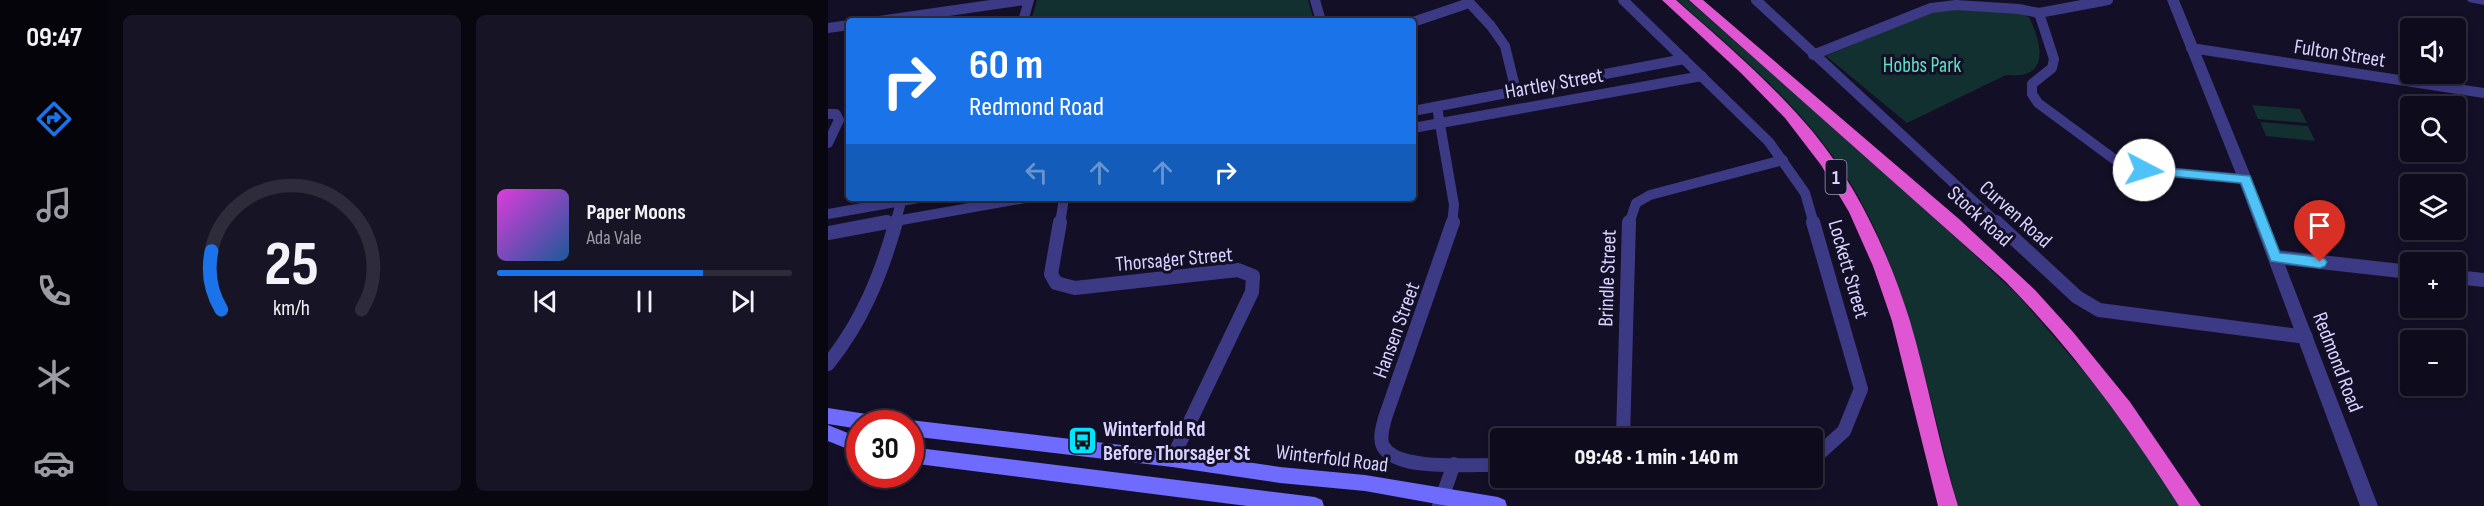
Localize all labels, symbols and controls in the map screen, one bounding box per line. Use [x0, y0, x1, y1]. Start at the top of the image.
map controls [2400, 18, 2466, 396]
button: sound [2400, 18, 2466, 84]
text: 09:47 [26, 22, 82, 54]
street label: Fulton Street [2292, 34, 2387, 73]
text: 60 m [969, 40, 1043, 91]
icon: right [870, 42, 948, 120]
park label: Hobbs Park [1883, 53, 1961, 78]
street label: Hartley Street [1503, 63, 1605, 104]
text: Redmond Road [969, 91, 1104, 123]
button: search [2400, 96, 2466, 162]
icon: directions [33, 98, 75, 140]
position arrow [2112, 138, 2176, 202]
icon: left [1020, 156, 1053, 189]
icon: ahead [1083, 156, 1116, 189]
icon: ahead [1146, 156, 1179, 189]
icon: right [1209, 156, 1242, 189]
road number: 1 [1826, 160, 1846, 194]
button: layers [2400, 174, 2466, 240]
street label: Curven Road [1974, 175, 2057, 253]
street label: Stock Road [1942, 181, 2017, 252]
icon: music [33, 184, 75, 226]
text: Paper Moons [587, 199, 686, 226]
pin [2294, 200, 2345, 262]
icon: arrive [2303, 209, 2336, 242]
street label: Lockett Street [1823, 217, 1874, 321]
text: Ada Vale [587, 226, 642, 250]
text: 25 [264, 228, 319, 303]
street label: Brindle Street [1593, 229, 1622, 327]
street label: Thorsager Street [1114, 242, 1234, 277]
button: + [2400, 252, 2466, 318]
icon: phone [33, 270, 75, 312]
street label: Hansen Street [1368, 279, 1425, 382]
icon: previous [529, 285, 562, 318]
icon: pause [628, 285, 661, 318]
icon: next [726, 285, 759, 318]
text: km/h [273, 296, 310, 321]
street label: Redmond Road [2307, 309, 2368, 416]
button: − [2400, 330, 2466, 396]
icon: climate [33, 356, 75, 398]
speed limit sign: 30 [846, 410, 924, 488]
place label: Winterfold Rd Before Thorsager St [1103, 417, 1250, 466]
bus stop icon: Winterfold Rd Before Thorsager St [1066, 425, 1098, 457]
street label: Winterfold Road [1274, 439, 1390, 478]
icon: car [33, 442, 75, 484]
text: 09:48 · 1 min · 140 m [1575, 444, 1738, 471]

